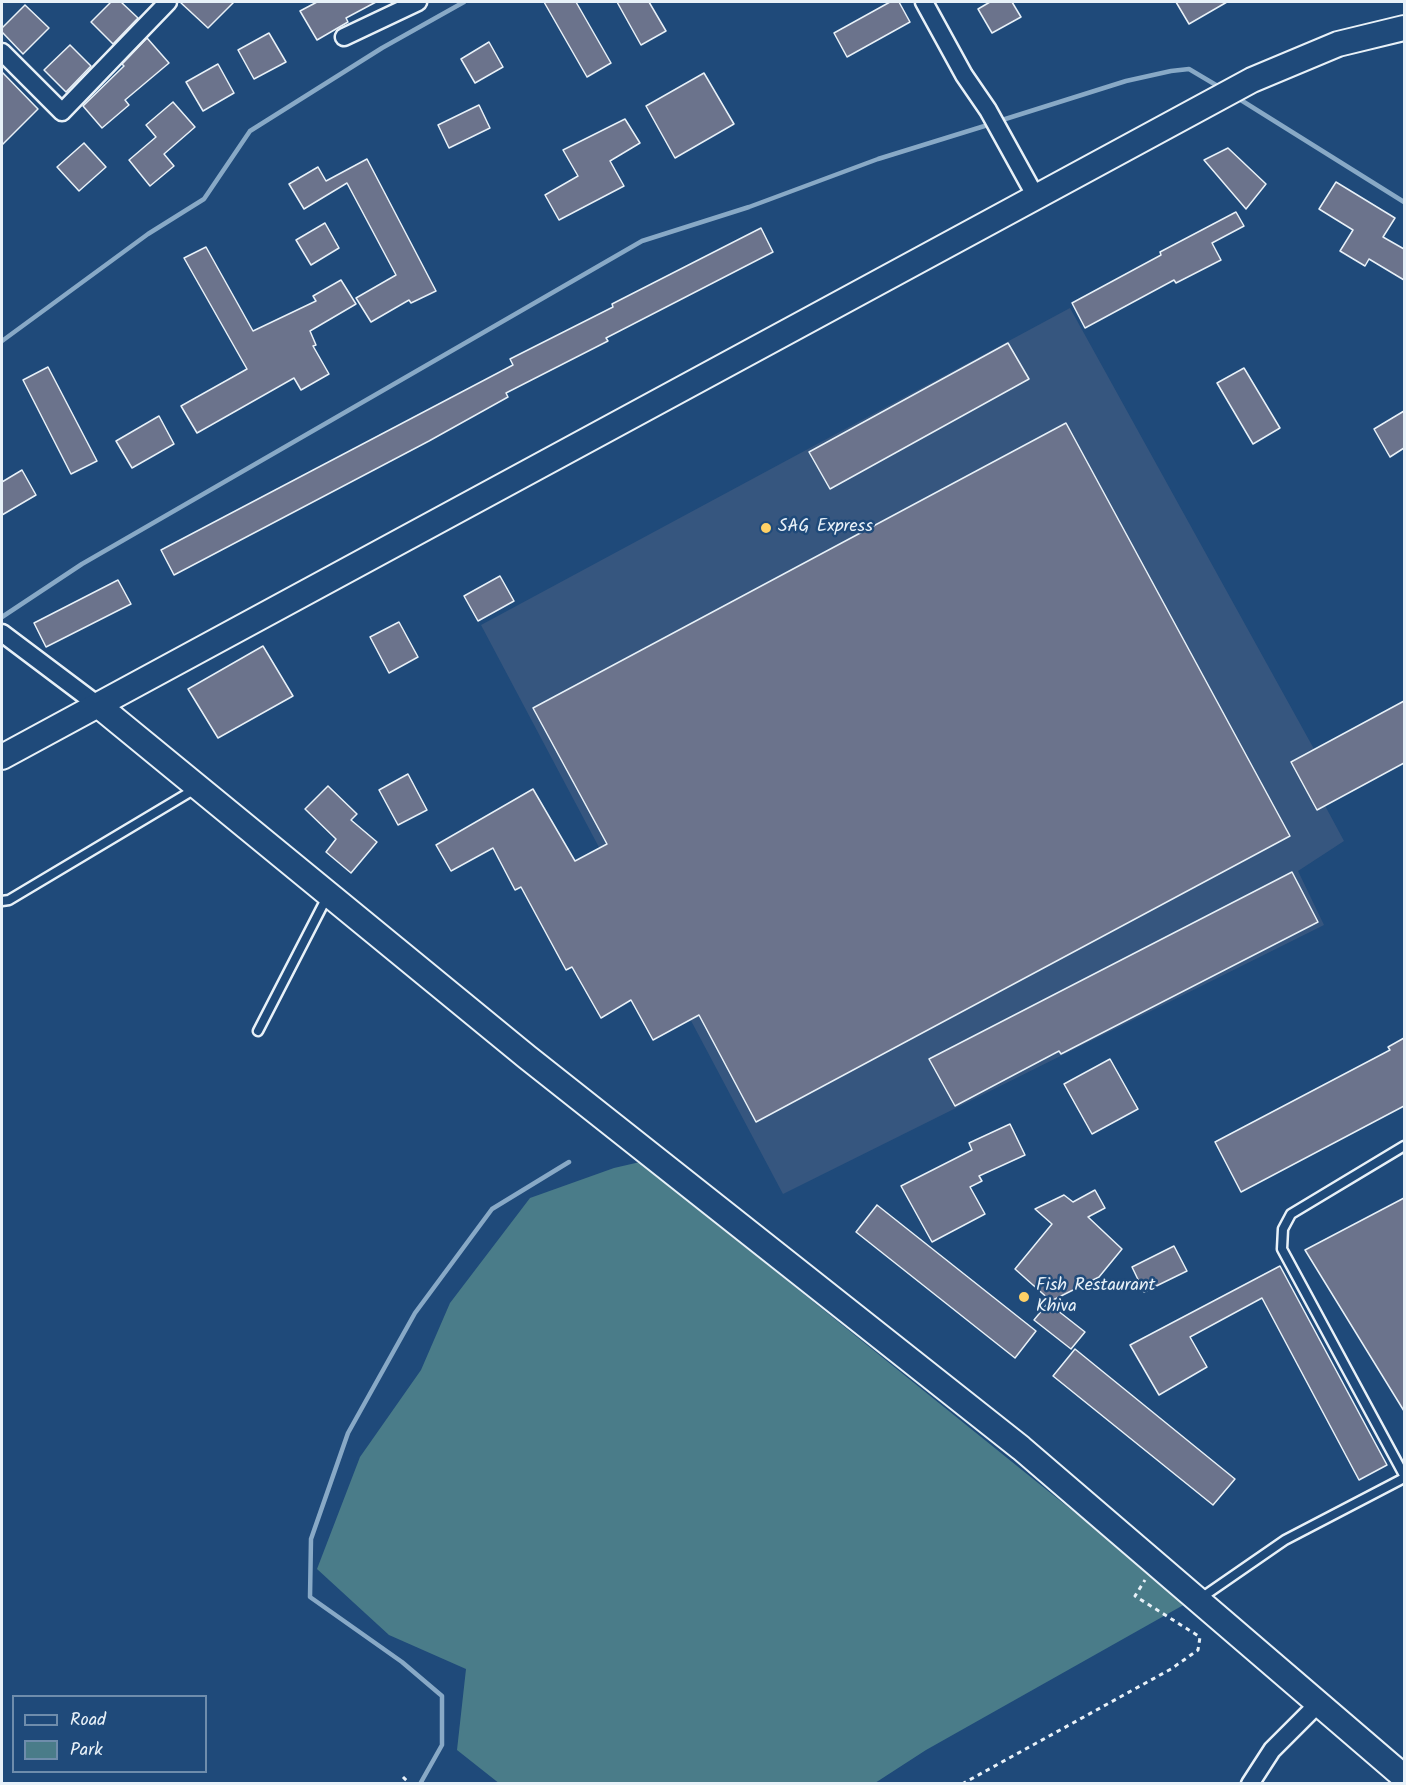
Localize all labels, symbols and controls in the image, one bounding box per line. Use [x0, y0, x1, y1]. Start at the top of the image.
place label: SAG Express [778, 517, 873, 539]
marker: SAG Express [759, 521, 773, 535]
place label: Fish Restaurant Khiva [1036, 1276, 1156, 1318]
marker: Fish Restaurant Khiva [1017, 1290, 1031, 1304]
legend [12, 1695, 207, 1773]
text: Road [70, 1706, 106, 1735]
text: Park [70, 1736, 103, 1765]

